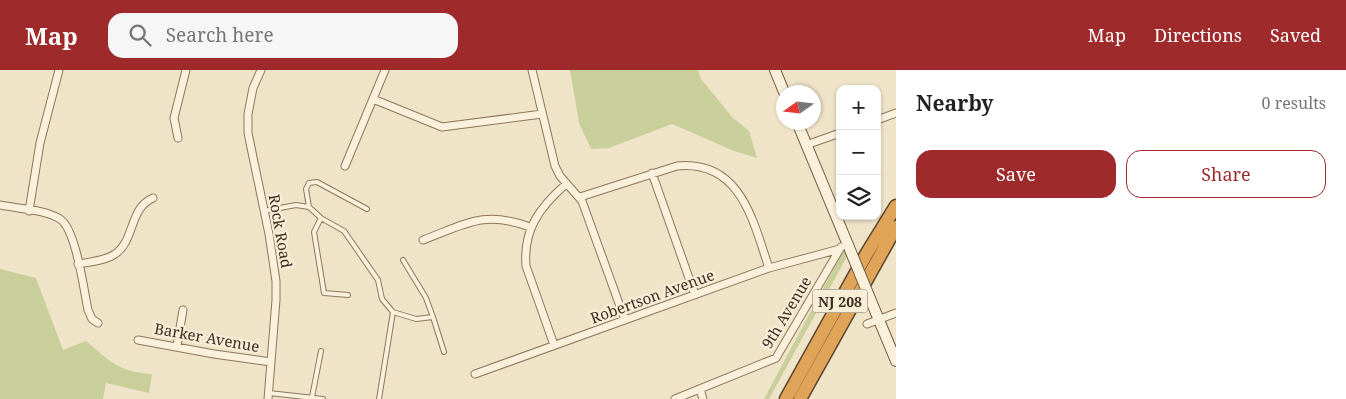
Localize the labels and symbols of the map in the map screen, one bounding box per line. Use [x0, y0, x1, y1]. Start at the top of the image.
north arrow [776, 85, 821, 130]
street label: Rock Road [265, 192, 297, 270]
street label: Robertson Avenue [587, 264, 717, 328]
street label: 9th Avenue [757, 272, 815, 352]
road number: NJ 208 [812, 290, 868, 312]
street label: Barker Avenue [153, 318, 261, 356]

